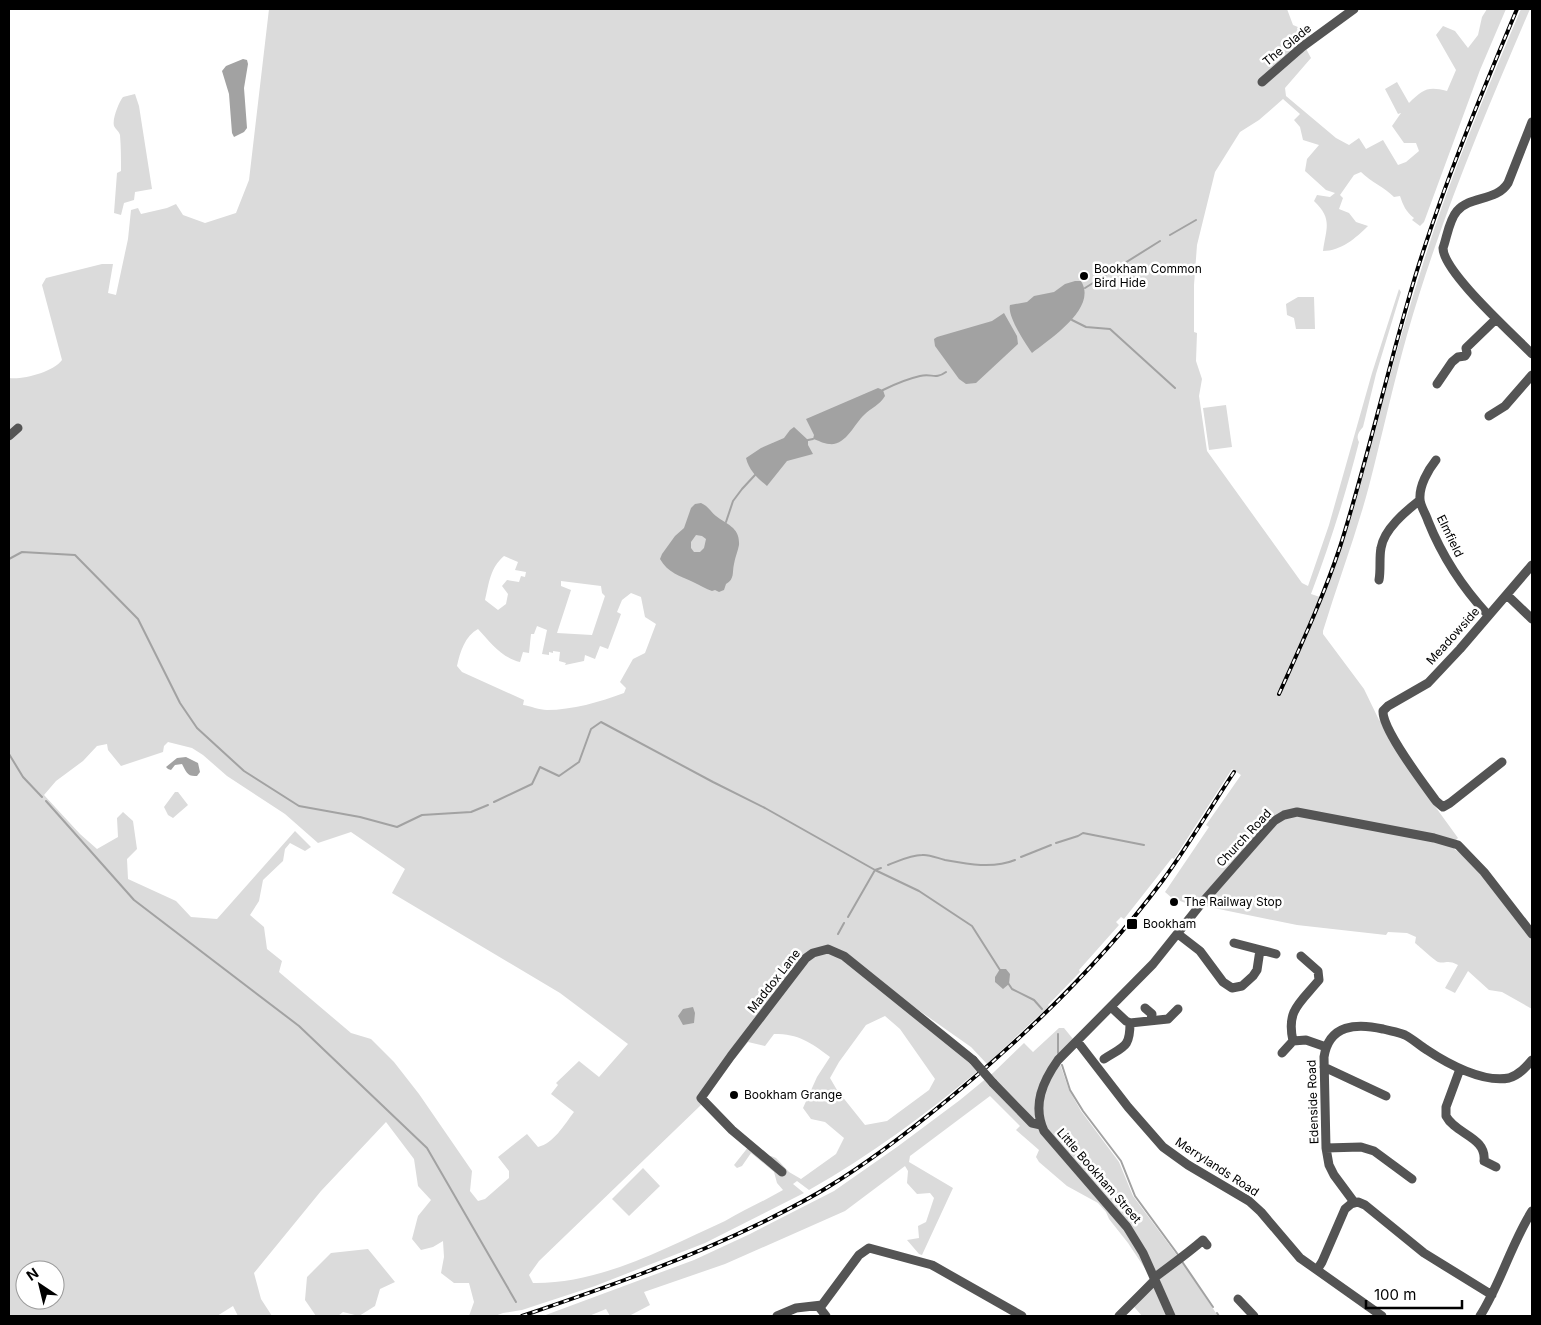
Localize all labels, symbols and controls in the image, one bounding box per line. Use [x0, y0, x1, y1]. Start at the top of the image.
street label: The Glade [1259, 20, 1314, 69]
place label: Bookham Common Bird Hide [1094, 261, 1202, 290]
marker: Bookham Common Bird Hide [1078, 270, 1090, 282]
street label: Elmfield [1434, 512, 1467, 559]
street label: Meadowside [1423, 604, 1482, 668]
street label: Church Road [1213, 806, 1274, 870]
place label: The Railway Stop [1184, 894, 1282, 909]
marker: The Railway Stop [1168, 896, 1180, 908]
place label: Bookham [1143, 916, 1196, 931]
marker: Bookham [1125, 917, 1139, 931]
street label: Maddox Lane [744, 946, 803, 1016]
street label: Edenside Road [1304, 1060, 1321, 1145]
place label: Bookham Grange [744, 1087, 842, 1102]
marker: Bookham Grange [728, 1089, 740, 1101]
street label: Little Bookham Street [1054, 1125, 1145, 1226]
street label: Merrylands Road [1173, 1134, 1262, 1199]
north arrow [15, 1260, 65, 1310]
text: N [23, 1264, 42, 1284]
scale bar [1366, 1278, 1462, 1310]
text: 100 m [1374, 1285, 1416, 1304]

